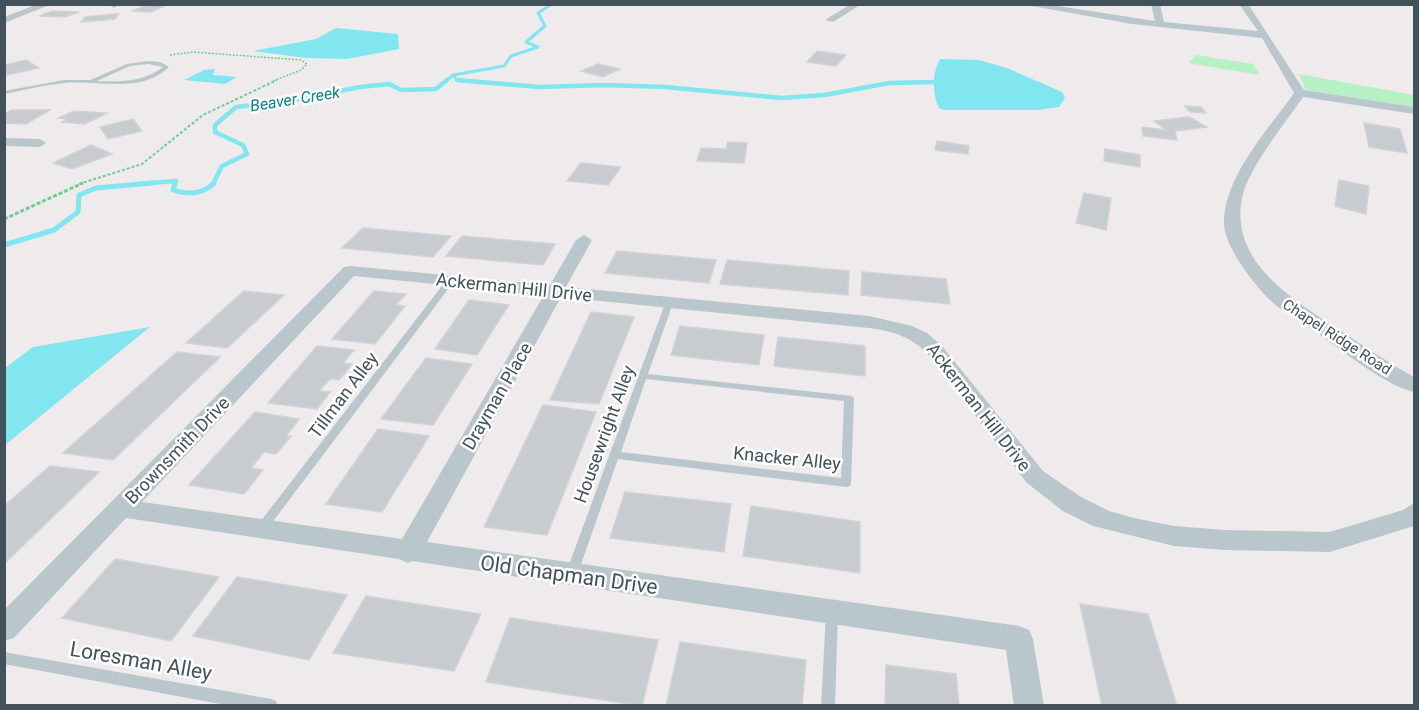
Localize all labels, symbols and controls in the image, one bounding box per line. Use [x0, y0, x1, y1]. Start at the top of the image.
water label: Beaver Creek [249, 82, 342, 115]
street label: Ackerman Hill Drive [435, 268, 593, 306]
street label: Chapel Ridge Road [1279, 295, 1395, 379]
street label: Drayman Place [458, 339, 536, 453]
street label: Ackerman Hill Drive [923, 339, 1035, 475]
street label: Tillman Alley [304, 347, 382, 442]
street label: Housewright Alley [569, 362, 639, 506]
street label: Brownsmith Drive [120, 392, 234, 508]
street label: Knacker Alley [732, 442, 842, 474]
street label: Old Chapman Drive [479, 551, 659, 599]
street label: Loresman Alley [68, 637, 214, 685]

